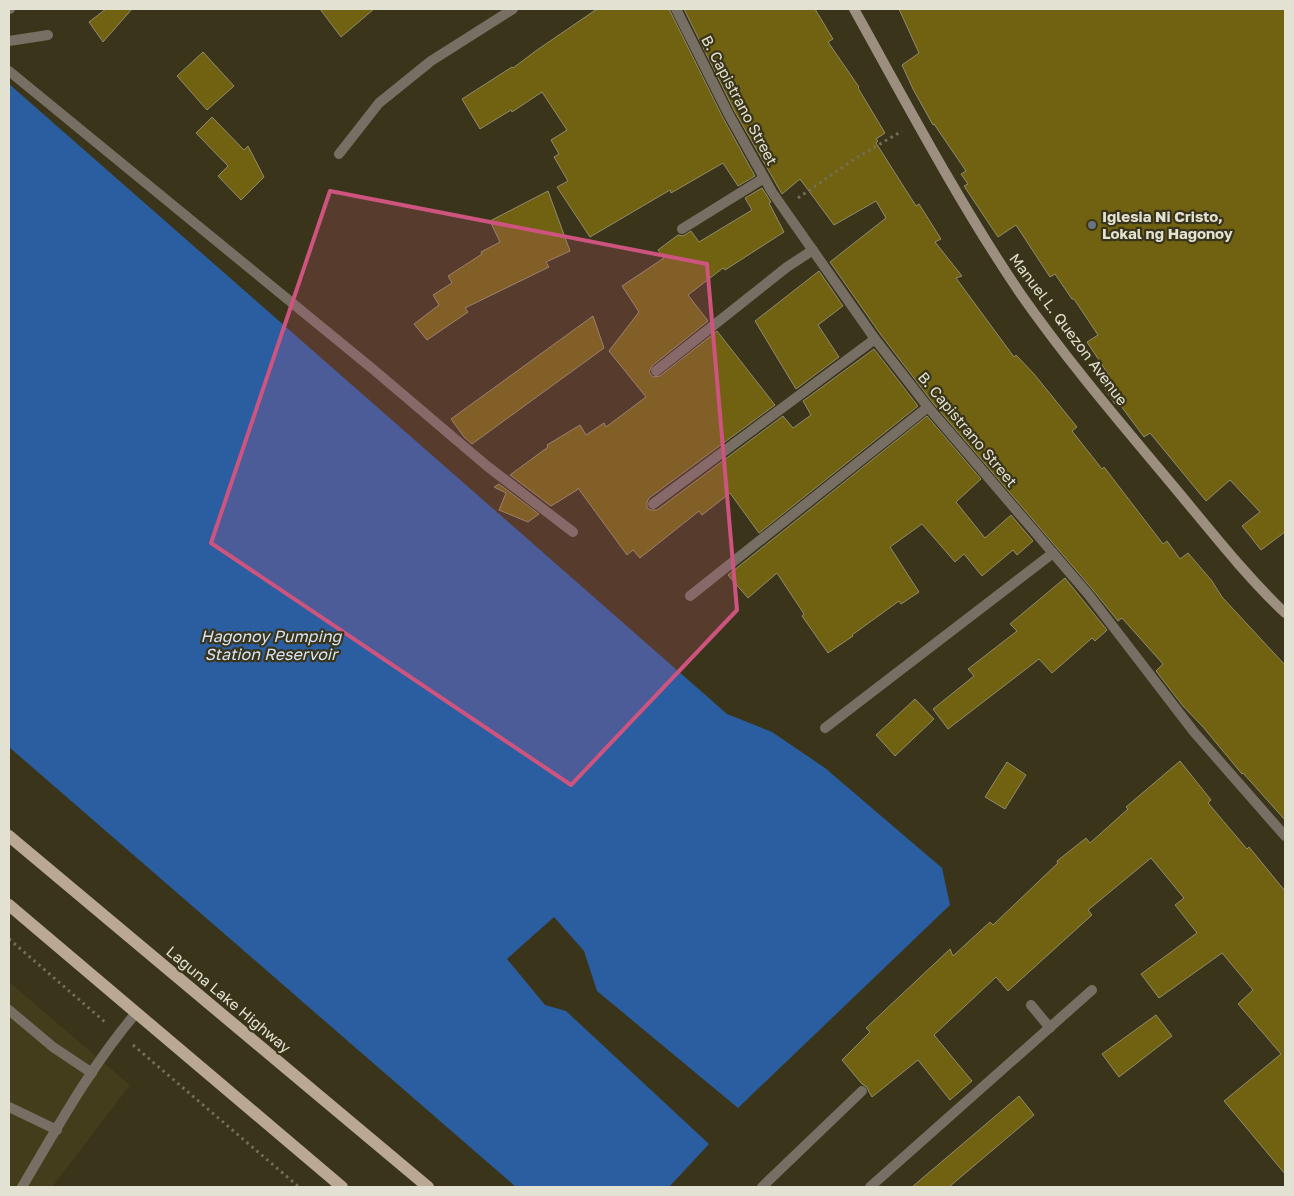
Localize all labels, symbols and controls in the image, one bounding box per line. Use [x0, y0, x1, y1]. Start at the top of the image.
street label: B. Capistrano Street [698, 32, 782, 168]
place label: Iglesia Ni Cristo, Lokal ng Hagonoy [1102, 207, 1233, 242]
marker: Iglesia Ni Cristo, Lokal ng Hagonoy [1086, 219, 1098, 231]
street label: Manuel L. Quezon Avenue [1006, 250, 1132, 409]
street label: B. Capistrano Street [915, 368, 1021, 490]
water label: Hagonoy Pumping Station Reservoir [201, 626, 343, 664]
street label: Laguna Lake Highway [163, 942, 295, 1057]

